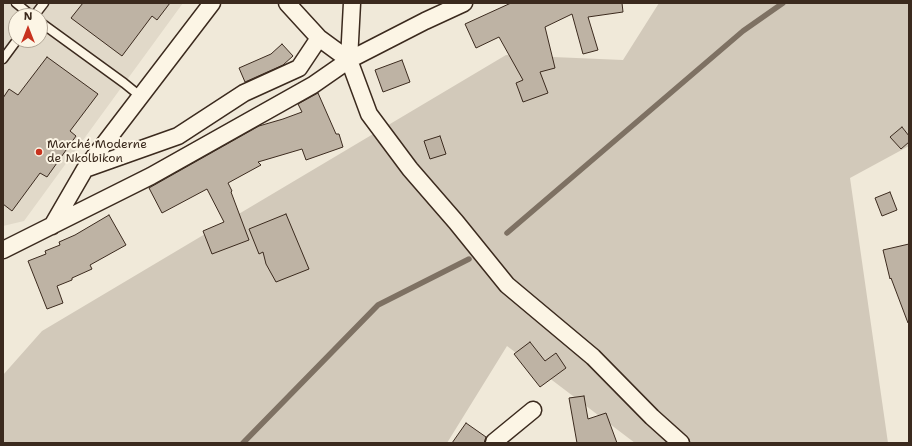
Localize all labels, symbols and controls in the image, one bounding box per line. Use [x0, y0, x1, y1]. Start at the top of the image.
north arrow [8, 8, 48, 48]
text: N [24, 9, 32, 24]
place label: Marché Moderne de Nkolbikon [47, 138, 147, 166]
marker: Marché Moderne de Nkolbikon [34, 147, 44, 157]

